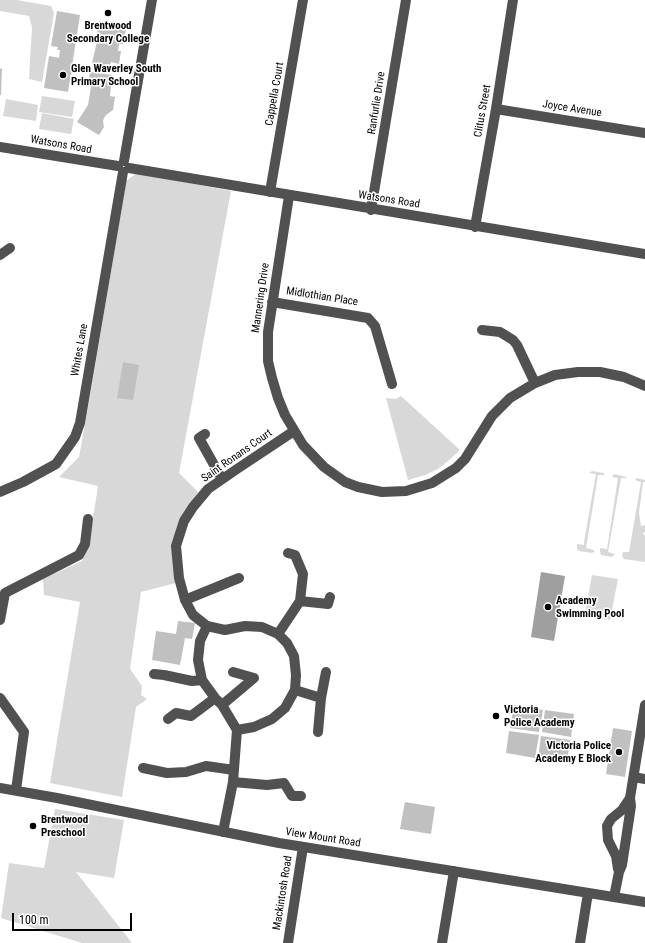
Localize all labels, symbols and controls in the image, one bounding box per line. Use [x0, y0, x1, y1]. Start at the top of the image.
marker: Brentwood Secondary College [103, 8, 113, 18]
place label: Brentwood Secondary College [67, 19, 149, 45]
street label: Cappella Court [263, 61, 287, 127]
place label: Glen Waverley South Primary School [71, 62, 161, 88]
marker: Glen Waverley South Primary School [58, 70, 68, 80]
street label: Ranfurlie Drive [366, 71, 388, 135]
street label: Clitus Street [472, 84, 494, 138]
street label: Joyce Avenue [541, 98, 603, 120]
street label: Watsons Road [29, 133, 93, 157]
street label: Watsons Road [357, 189, 421, 211]
street label: Mannering Drive [250, 262, 272, 334]
street label: Midlothian Place [285, 285, 359, 309]
street label: Whites Lane [69, 323, 91, 377]
street label: Saint Ronans Court [199, 427, 275, 485]
place label: Academy Swimming Pool [556, 594, 624, 620]
marker: Academy Swimming Pool [543, 602, 553, 612]
place label: Victoria Police Academy [504, 703, 575, 729]
marker: Victoria Police Academy [491, 711, 501, 721]
place label: Victoria Police Academy E Block [535, 739, 611, 765]
marker: Victoria Police Academy E Block [614, 747, 624, 757]
place label: Brentwood Preschool [41, 813, 88, 839]
marker: Brentwood Preschool [28, 821, 38, 831]
street label: View Mount Road [285, 826, 361, 850]
street label: Mackintosh Road [271, 855, 295, 931]
scale bar [14, 905, 134, 931]
text: 100 m [19, 913, 49, 927]

